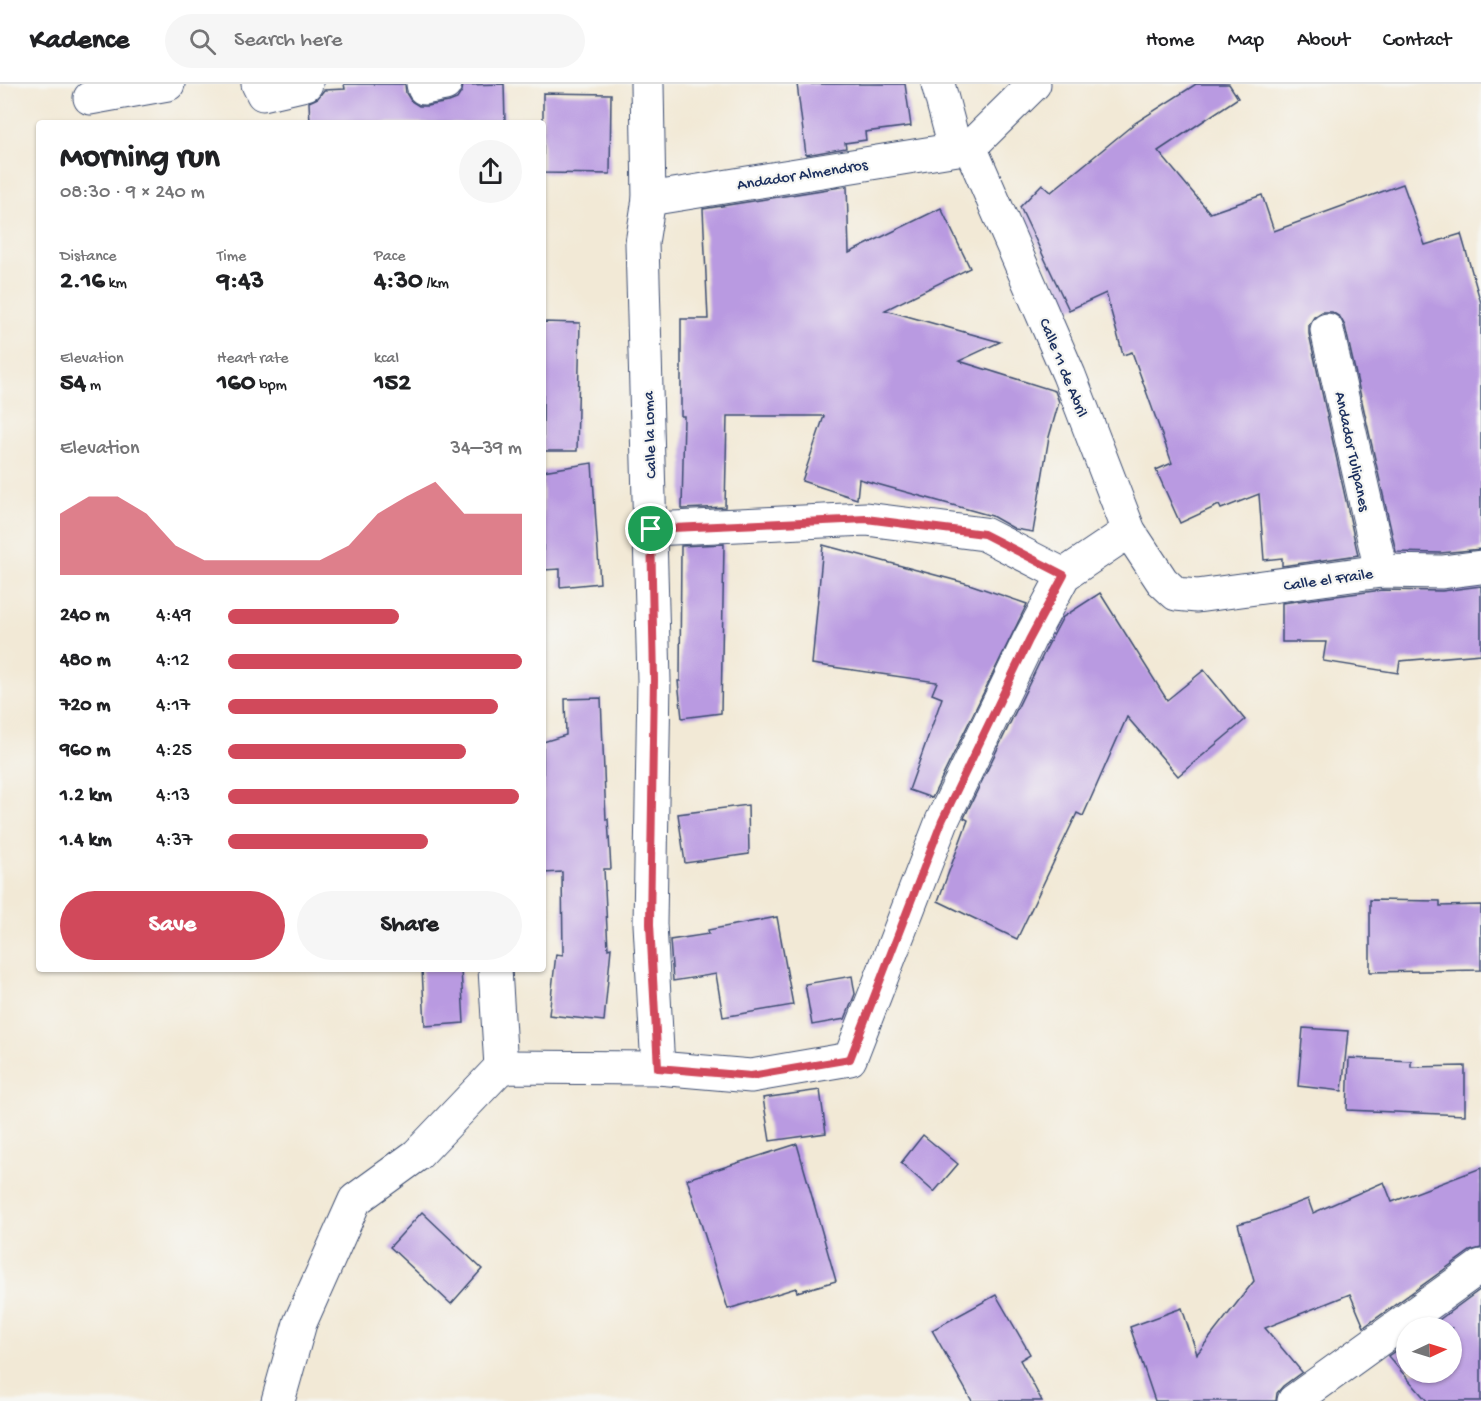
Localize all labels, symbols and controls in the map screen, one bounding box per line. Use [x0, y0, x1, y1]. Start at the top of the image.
search box [165, 14, 585, 68]
text: Kadence [30, 25, 129, 58]
icon: search [186, 25, 219, 58]
text: Search here [234, 28, 342, 54]
text: Home [1146, 29, 1194, 54]
text: Map [1227, 29, 1264, 54]
text: About [1297, 29, 1350, 54]
text: Contact [1383, 29, 1451, 54]
text: Morning run [60, 140, 220, 178]
button: share [459, 140, 522, 203]
street label: Andador Almendros [736, 157, 870, 196]
text: 08:30 · 9 × 240 m [60, 182, 205, 205]
text: Distance [60, 248, 117, 267]
text: Time [217, 248, 246, 267]
text: Pace [374, 248, 405, 267]
text: 2.16 [60, 267, 105, 298]
text: 9:43 [217, 267, 264, 298]
text: 4:30 [374, 267, 423, 298]
text: km [105, 275, 127, 294]
text: /km [423, 275, 449, 294]
street label: Calle 11 de Abril [1033, 316, 1090, 421]
text: Elevation [60, 350, 124, 369]
text: Heart rate [217, 350, 289, 369]
text: kcal [374, 350, 399, 369]
text: 54 [60, 369, 86, 400]
text: 160 [217, 369, 255, 400]
text: 152 [374, 369, 411, 400]
text: m [86, 377, 101, 396]
text: bpm [255, 377, 287, 396]
street label: Calle la Loma [640, 390, 663, 479]
street label: Andador Tulipanes [1329, 390, 1373, 514]
text: Elevation [60, 438, 140, 461]
text: 34–39 m [451, 438, 522, 461]
pin [625, 503, 676, 554]
icon: arrive [634, 512, 667, 545]
street label: Calle el Fraile [1282, 566, 1375, 597]
text: 240 m [60, 605, 110, 628]
text: 4:49 [156, 605, 191, 628]
text: 480 m [60, 650, 111, 673]
text: 4:12 [156, 650, 190, 673]
text: 720 m [60, 695, 111, 718]
text: 4:17 [156, 695, 190, 718]
text: 960 m [60, 740, 110, 763]
text: 4:25 [156, 740, 192, 763]
text: 1.2 km [60, 785, 112, 808]
text: 4:13 [156, 785, 190, 808]
text: 1.4 km [60, 830, 112, 853]
text: 4:37 [156, 830, 193, 853]
button: Save [60, 891, 285, 960]
button: Share [297, 891, 522, 960]
north arrow [1396, 1317, 1462, 1383]
map controls [1396, 1317, 1462, 1383]

